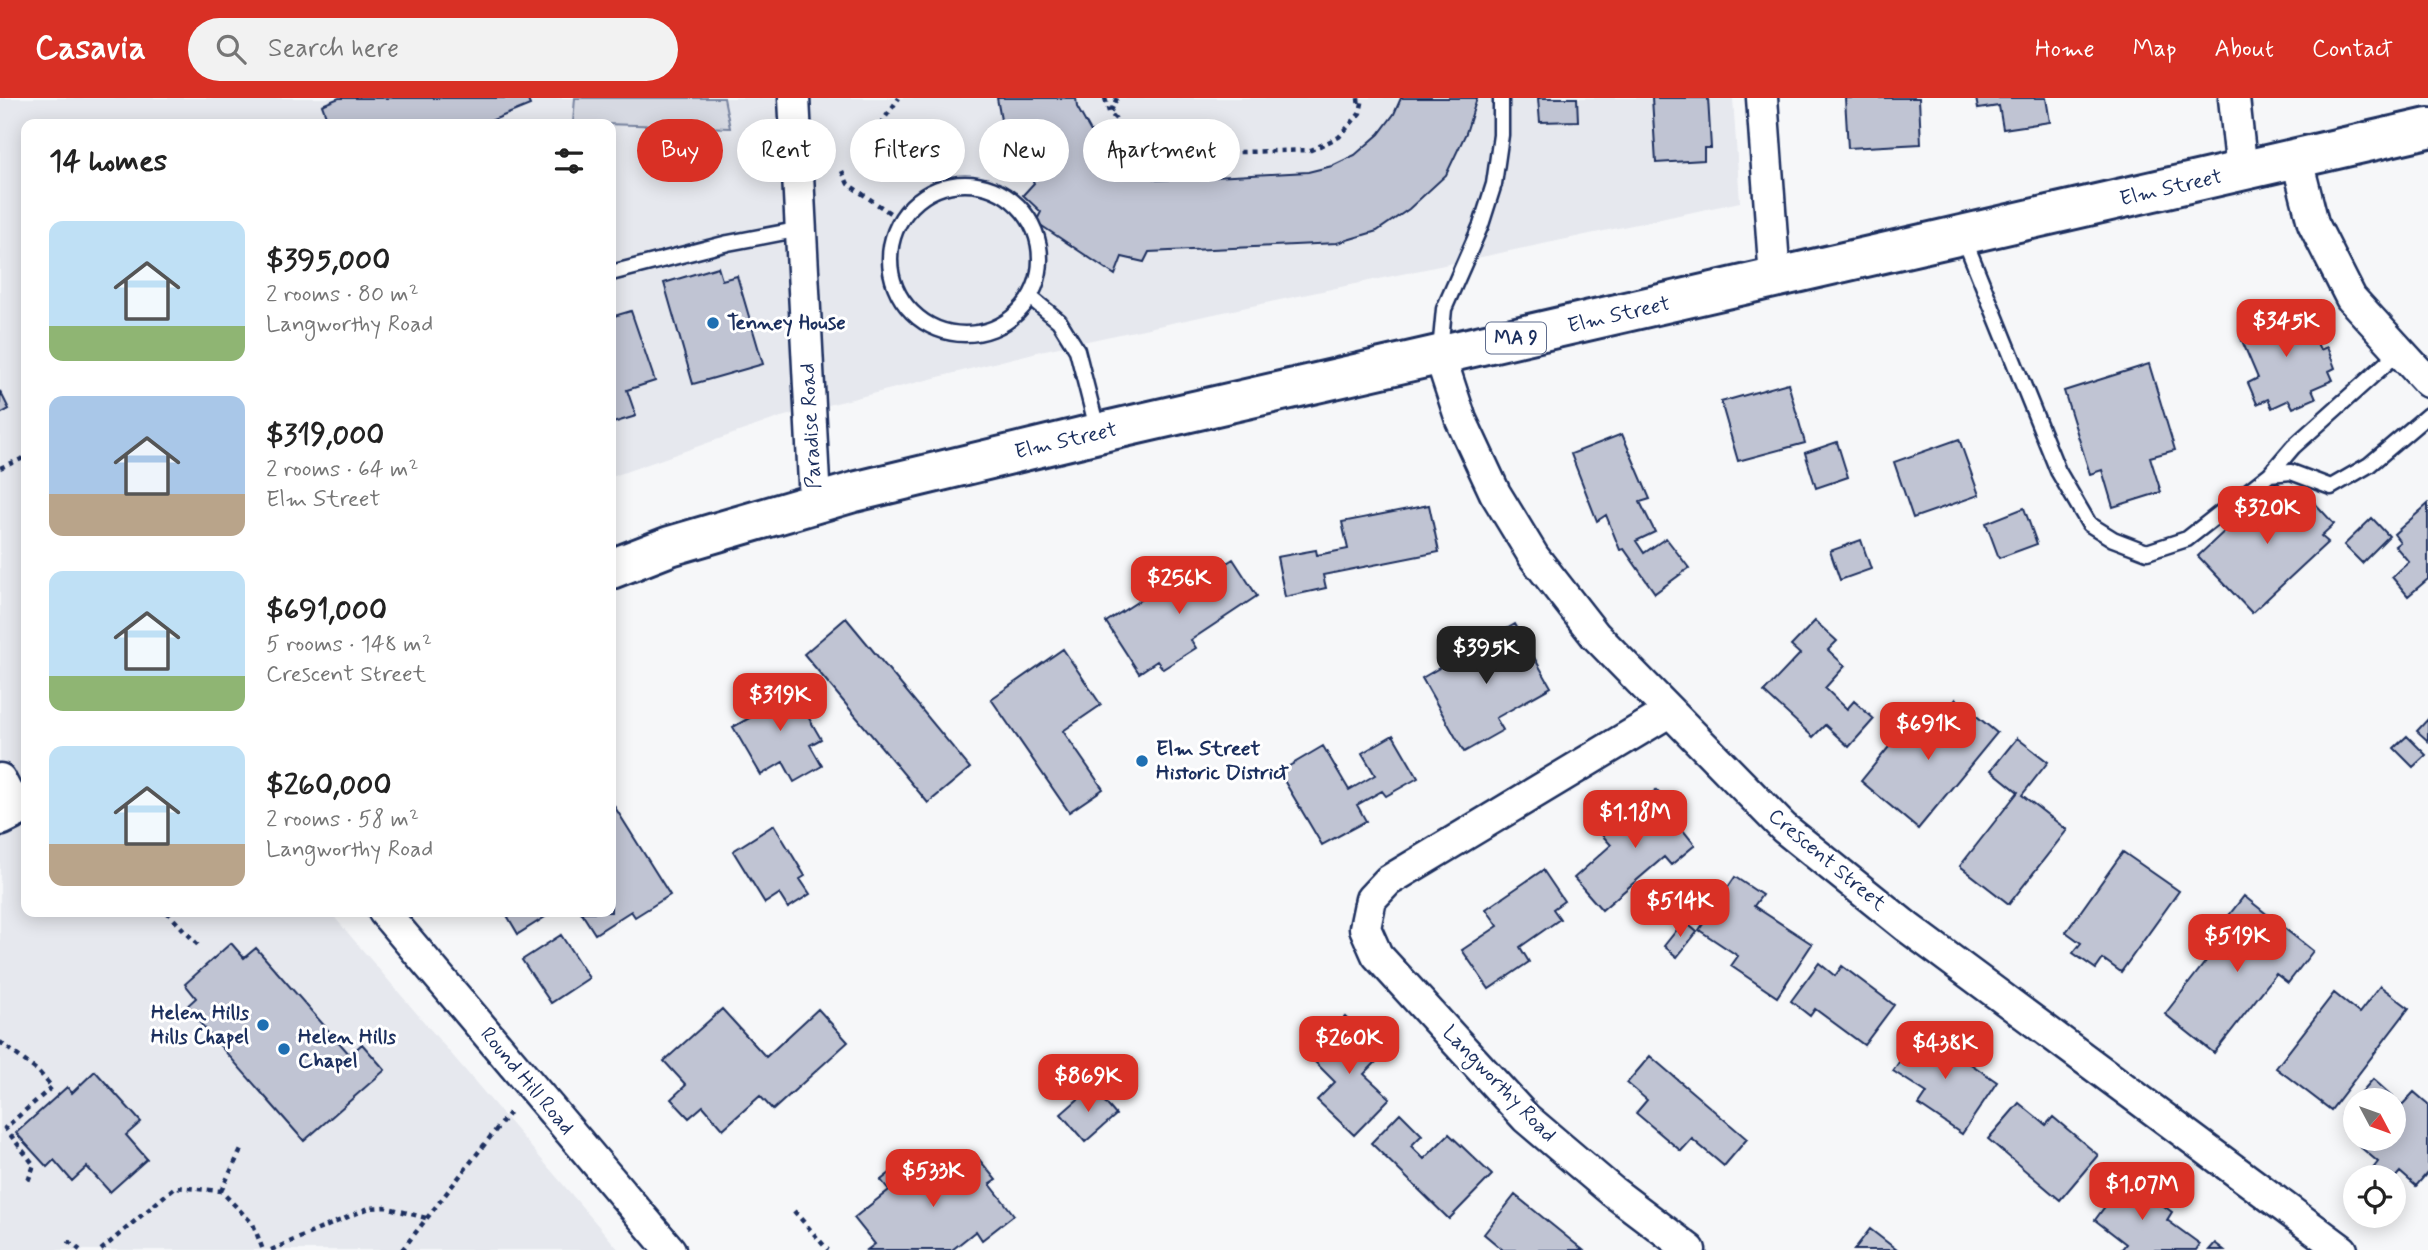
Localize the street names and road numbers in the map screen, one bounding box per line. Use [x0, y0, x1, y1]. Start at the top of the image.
street label: Elm Street [2117, 163, 2225, 213]
street label: Elm Street [1565, 290, 1673, 340]
road number: MA 9 [1486, 322, 1546, 354]
street label: Paradise Road [794, 362, 828, 490]
street label: Elm Street [1012, 416, 1120, 466]
street label: Crescent Street [1762, 802, 1893, 918]
street label: Langworthy Road [1435, 1019, 1562, 1149]
street label: Round Hill Road [474, 1021, 580, 1141]

